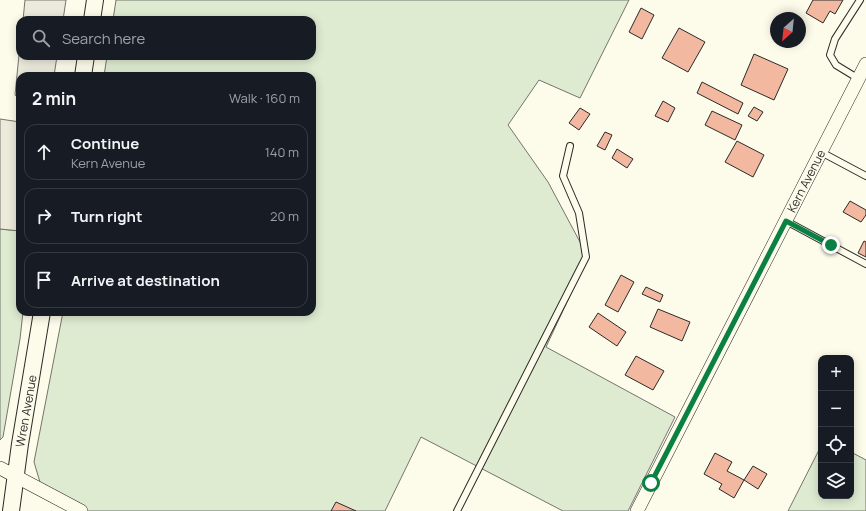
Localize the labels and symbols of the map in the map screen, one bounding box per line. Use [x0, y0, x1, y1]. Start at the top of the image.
north arrow [770, 12, 806, 48]
street label: Kern Avenue [783, 147, 829, 215]
route end [822, 236, 840, 254]
street label: Wren Avenue [11, 374, 41, 448]
route start [642, 474, 660, 492]

